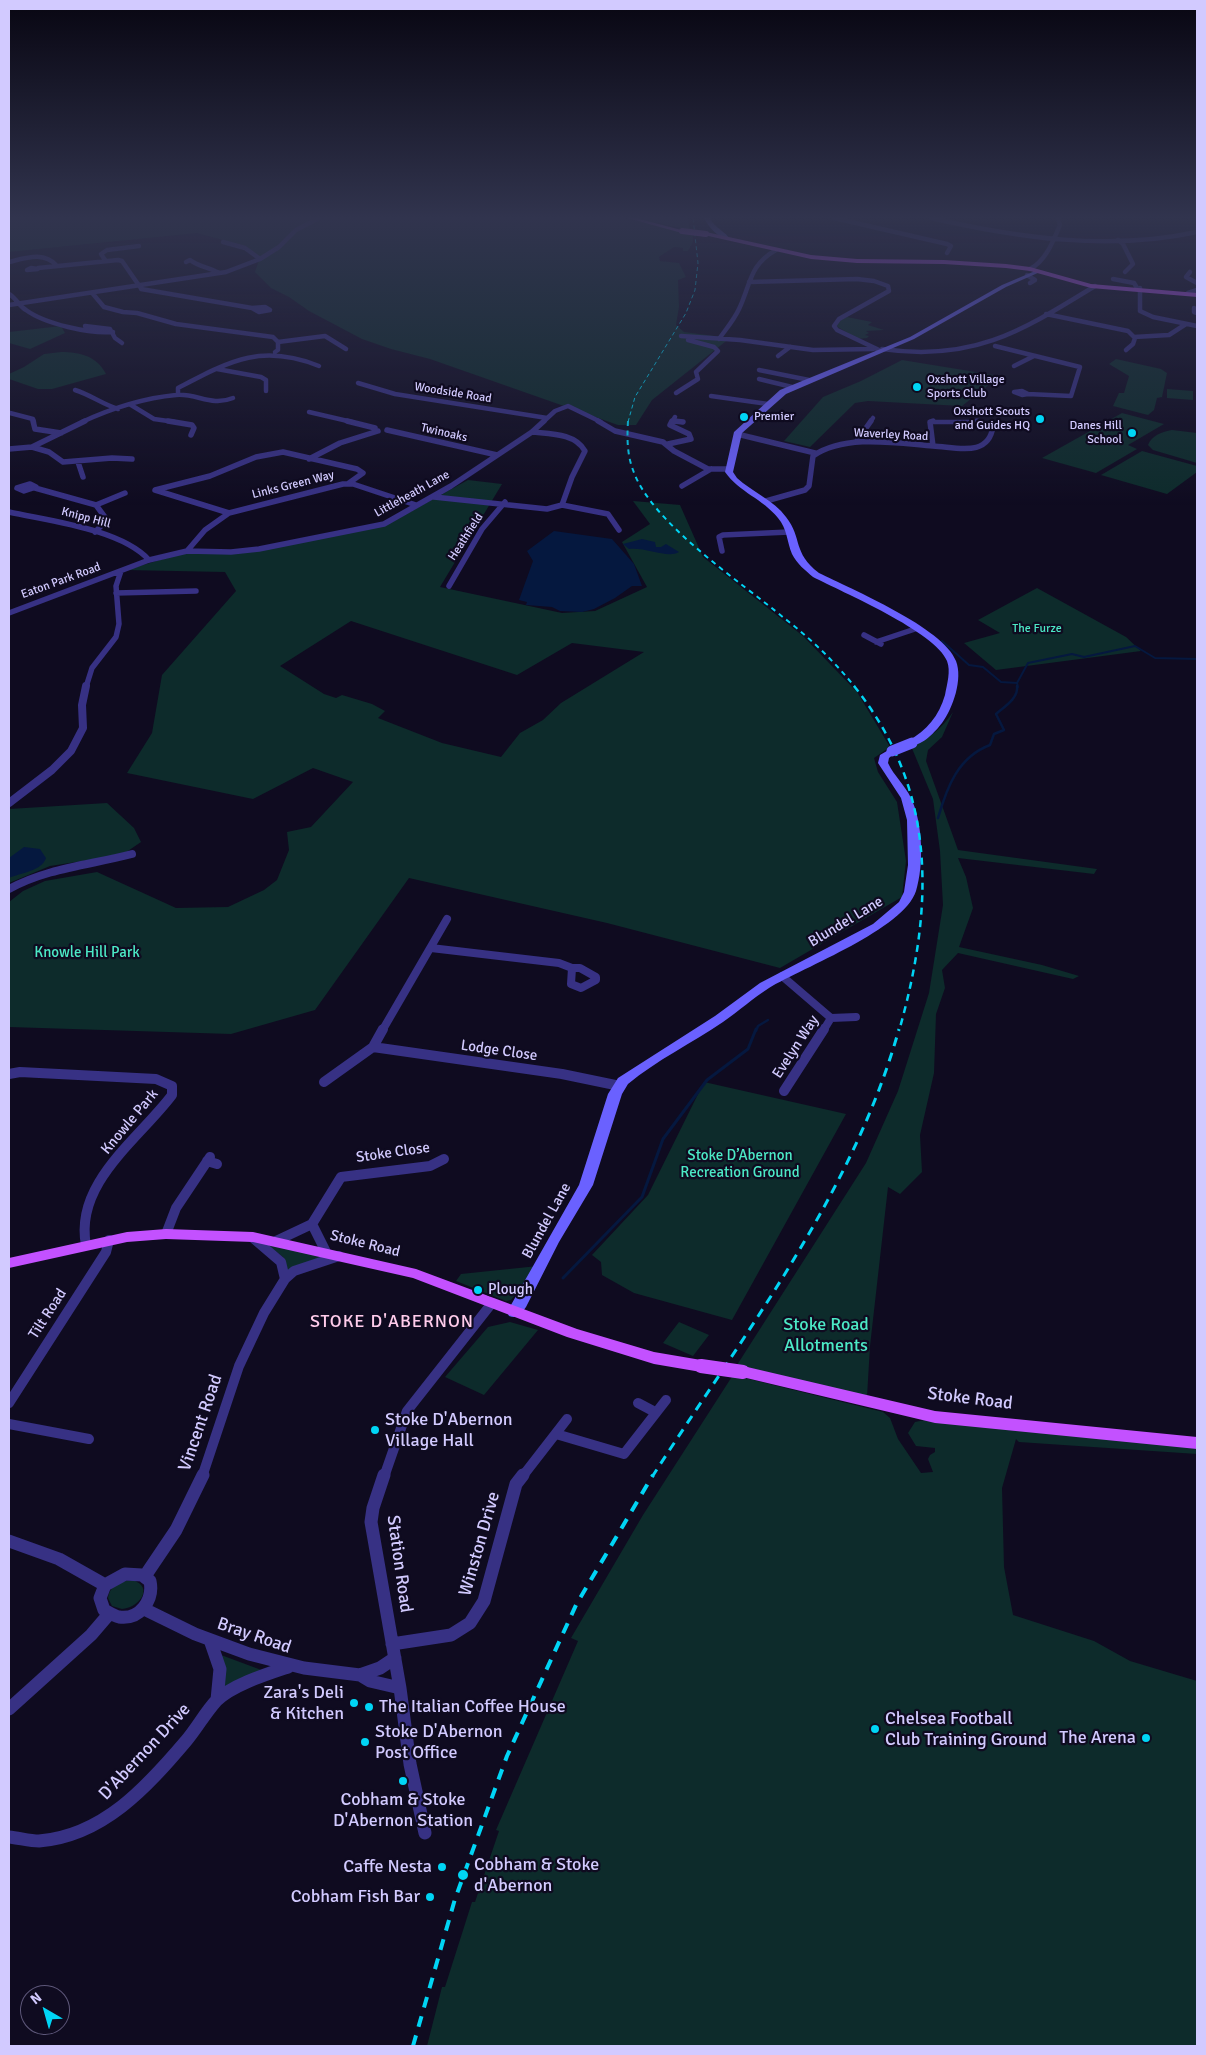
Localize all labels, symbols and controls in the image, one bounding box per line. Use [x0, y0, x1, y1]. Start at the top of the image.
place label: Oxshott Village Sports Club [927, 373, 1005, 401]
street label: Woodside Road [413, 380, 493, 406]
marker: Oxshott Village Sports Club [911, 381, 923, 393]
place label: Oxshott Scouts and Guides HQ [953, 405, 1030, 433]
place label: Premier [754, 410, 794, 424]
marker: Premier [738, 411, 750, 423]
marker: Oxshott Scouts and Guides HQ [1034, 413, 1046, 425]
place label: Danes Hill School [1070, 419, 1122, 447]
street label: Twinoaks [419, 421, 469, 445]
street label: Waverley Road [853, 426, 929, 444]
marker: Danes Hill School [1126, 427, 1138, 439]
street label: Littleheath Lane [372, 467, 452, 521]
street label: Links Green Way [250, 468, 336, 502]
street label: Knipp Hill [60, 505, 112, 531]
street label: Heathfield [445, 511, 487, 563]
street label: Eaton Park Road [19, 560, 103, 602]
park label: The Furze [1012, 622, 1062, 636]
street label: Blundel Lane [805, 893, 887, 951]
park label: Knowle Hill Park [34, 944, 140, 962]
street label: Evelyn Way [769, 1012, 823, 1082]
street label: Lodge Close [460, 1037, 538, 1065]
street label: Knowle Park [98, 1086, 162, 1158]
street label: Stoke Close [355, 1139, 431, 1167]
park label: Stoke D’Abernon Recreation Ground [680, 1147, 800, 1182]
street label: Blundel Lane [519, 1180, 575, 1262]
street label: Stoke Road [328, 1227, 402, 1261]
place label: Plough [488, 1281, 533, 1299]
marker: Plough [472, 1284, 484, 1296]
street label: Tilt Road [25, 1286, 71, 1342]
district label: STOKE D'ABERNON [308, 1311, 476, 1333]
park label: Stoke Road Allotments [783, 1314, 869, 1356]
street label: Vincent Road [174, 1372, 228, 1474]
street label: Stoke Road [926, 1383, 1014, 1415]
place label: Stoke D'Abernon Village Hall [385, 1409, 513, 1452]
marker: Stoke D'Abernon Village Hall [369, 1424, 381, 1436]
street label: Winston Drive [455, 1489, 505, 1599]
street label: Station Road [381, 1514, 417, 1614]
street label: Bray Road [214, 1613, 294, 1659]
place label: Zara's Deli & Kitchen [263, 1682, 344, 1725]
place label: The Italian Coffee House [379, 1696, 566, 1718]
marker: Zara's Deli & Kitchen [348, 1697, 360, 1709]
street label: D'Abernon Drive [95, 1699, 195, 1805]
marker: The Italian Coffee House [363, 1701, 375, 1713]
place label: Chelsea Football Club Training Ground [885, 1708, 1047, 1750]
place label: Stoke D'Abernon Post Office [375, 1721, 503, 1764]
marker: Chelsea Football Club Training Ground [869, 1723, 881, 1735]
place label: The Arena [1059, 1727, 1136, 1749]
marker: The Arena [1140, 1732, 1152, 1744]
marker: Stoke D'Abernon Post Office [359, 1736, 371, 1748]
marker: Cobham & Stoke D'Abernon Station [397, 1775, 409, 1787]
place label: Cobham & Stoke D'Abernon Station [333, 1789, 473, 1832]
place label: Cobham & Stoke d'Abernon [474, 1854, 599, 1896]
place label: Caffe Nesta [343, 1856, 432, 1878]
marker: Caffe Nesta [436, 1861, 448, 1873]
marker: Cobham & Stoke d'Abernon [456, 1868, 470, 1882]
place label: Cobham Fish Bar [291, 1886, 420, 1908]
marker: Cobham Fish Bar [424, 1891, 436, 1903]
north arrow [20, 1985, 70, 2035]
text: N [27, 1989, 45, 2008]

